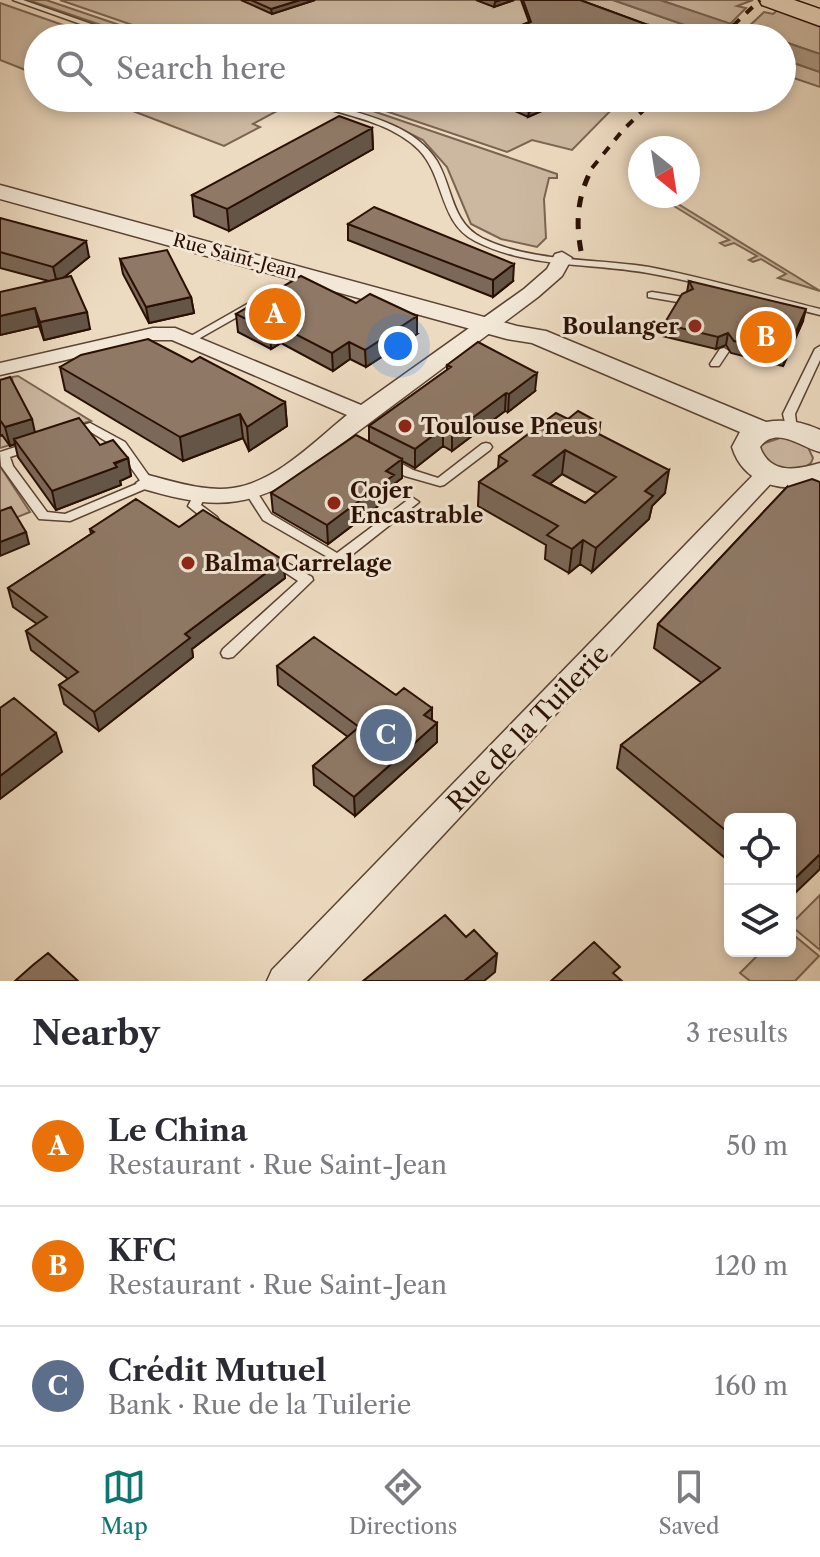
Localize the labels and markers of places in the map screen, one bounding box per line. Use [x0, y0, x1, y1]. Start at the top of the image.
pin: A [249, 284, 301, 344]
pin: B [740, 307, 792, 367]
place label: Boulanger [562, 313, 679, 340]
marker: Boulanger [686, 317, 704, 335]
place label: Toulouse Pneus [421, 413, 598, 440]
marker: Toulouse Pneus [396, 417, 414, 435]
place label: Cojer Encastrable [350, 477, 483, 529]
marker: Cojer Encastrable [325, 494, 343, 512]
place label: Balma Carrelage [204, 550, 392, 577]
marker: Balma Carrelage [179, 554, 197, 572]
pin: C [360, 705, 412, 765]

